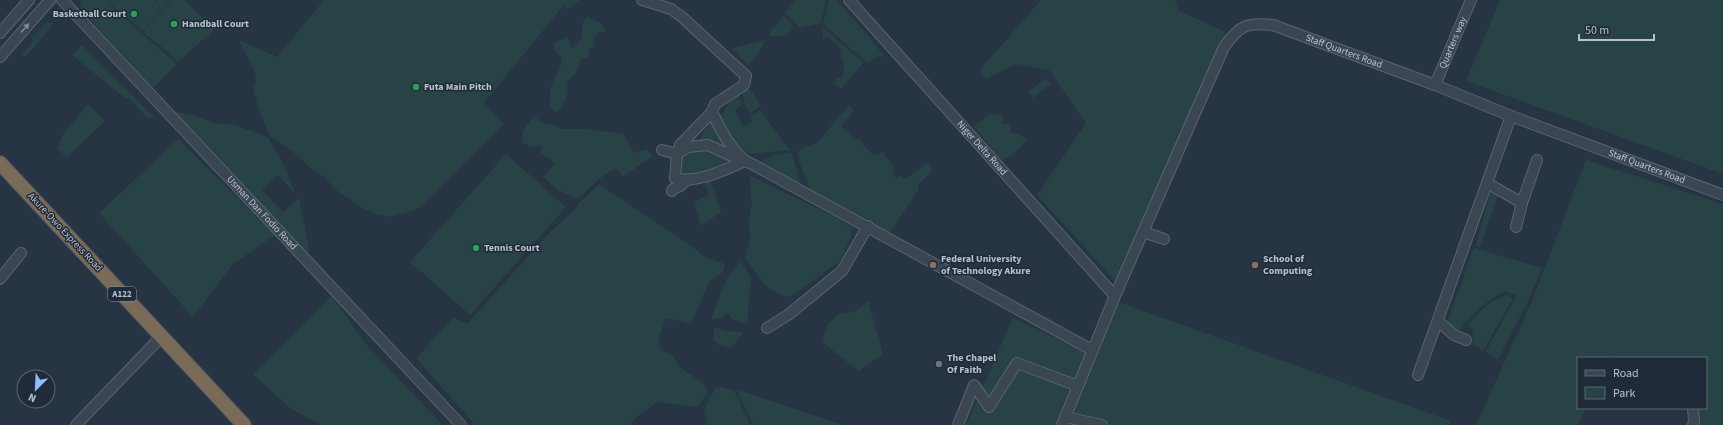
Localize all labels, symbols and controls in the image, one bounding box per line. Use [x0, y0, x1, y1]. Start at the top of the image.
place label: Basketball Court [53, 7, 126, 21]
marker: Basketball Court [129, 9, 139, 19]
street label: Quarters way [1436, 14, 1470, 71]
scale bar [1579, 16, 1654, 42]
place label: Handball Court [182, 17, 249, 31]
marker: Handball Court [169, 19, 179, 29]
text: 50 m [1585, 22, 1609, 39]
one-way arrow [21, 23, 30, 34]
street label: Staff Quarters Road [1304, 31, 1384, 72]
place label: Futa Main Pitch [424, 80, 492, 94]
marker: Futa Main Pitch [411, 82, 421, 92]
street label: Niger Delta Road [954, 117, 1011, 179]
street label: Staff Quarters Road [1606, 146, 1687, 187]
street label: Usman Dan Fodio Road [223, 173, 300, 253]
street label: Akure-Owo Express Road [25, 189, 105, 275]
place label: Tennis Court [484, 241, 540, 255]
marker: Tennis Court [471, 243, 481, 253]
place label: Federal University of Technology Akure [941, 252, 1030, 278]
place label: School of Computing [1263, 252, 1313, 278]
marker: Federal University of Technology Akure [928, 260, 938, 270]
marker: School of Computing [1250, 260, 1260, 270]
road number: A122 [108, 287, 136, 301]
place label: The Chapel Of Faith [947, 351, 996, 377]
legend [1577, 357, 1707, 409]
marker: The Chapel Of Faith [934, 359, 944, 369]
text: Road [1613, 365, 1639, 382]
north arrow [16, 369, 56, 409]
text: Park [1613, 385, 1635, 402]
text: N [26, 389, 39, 406]

